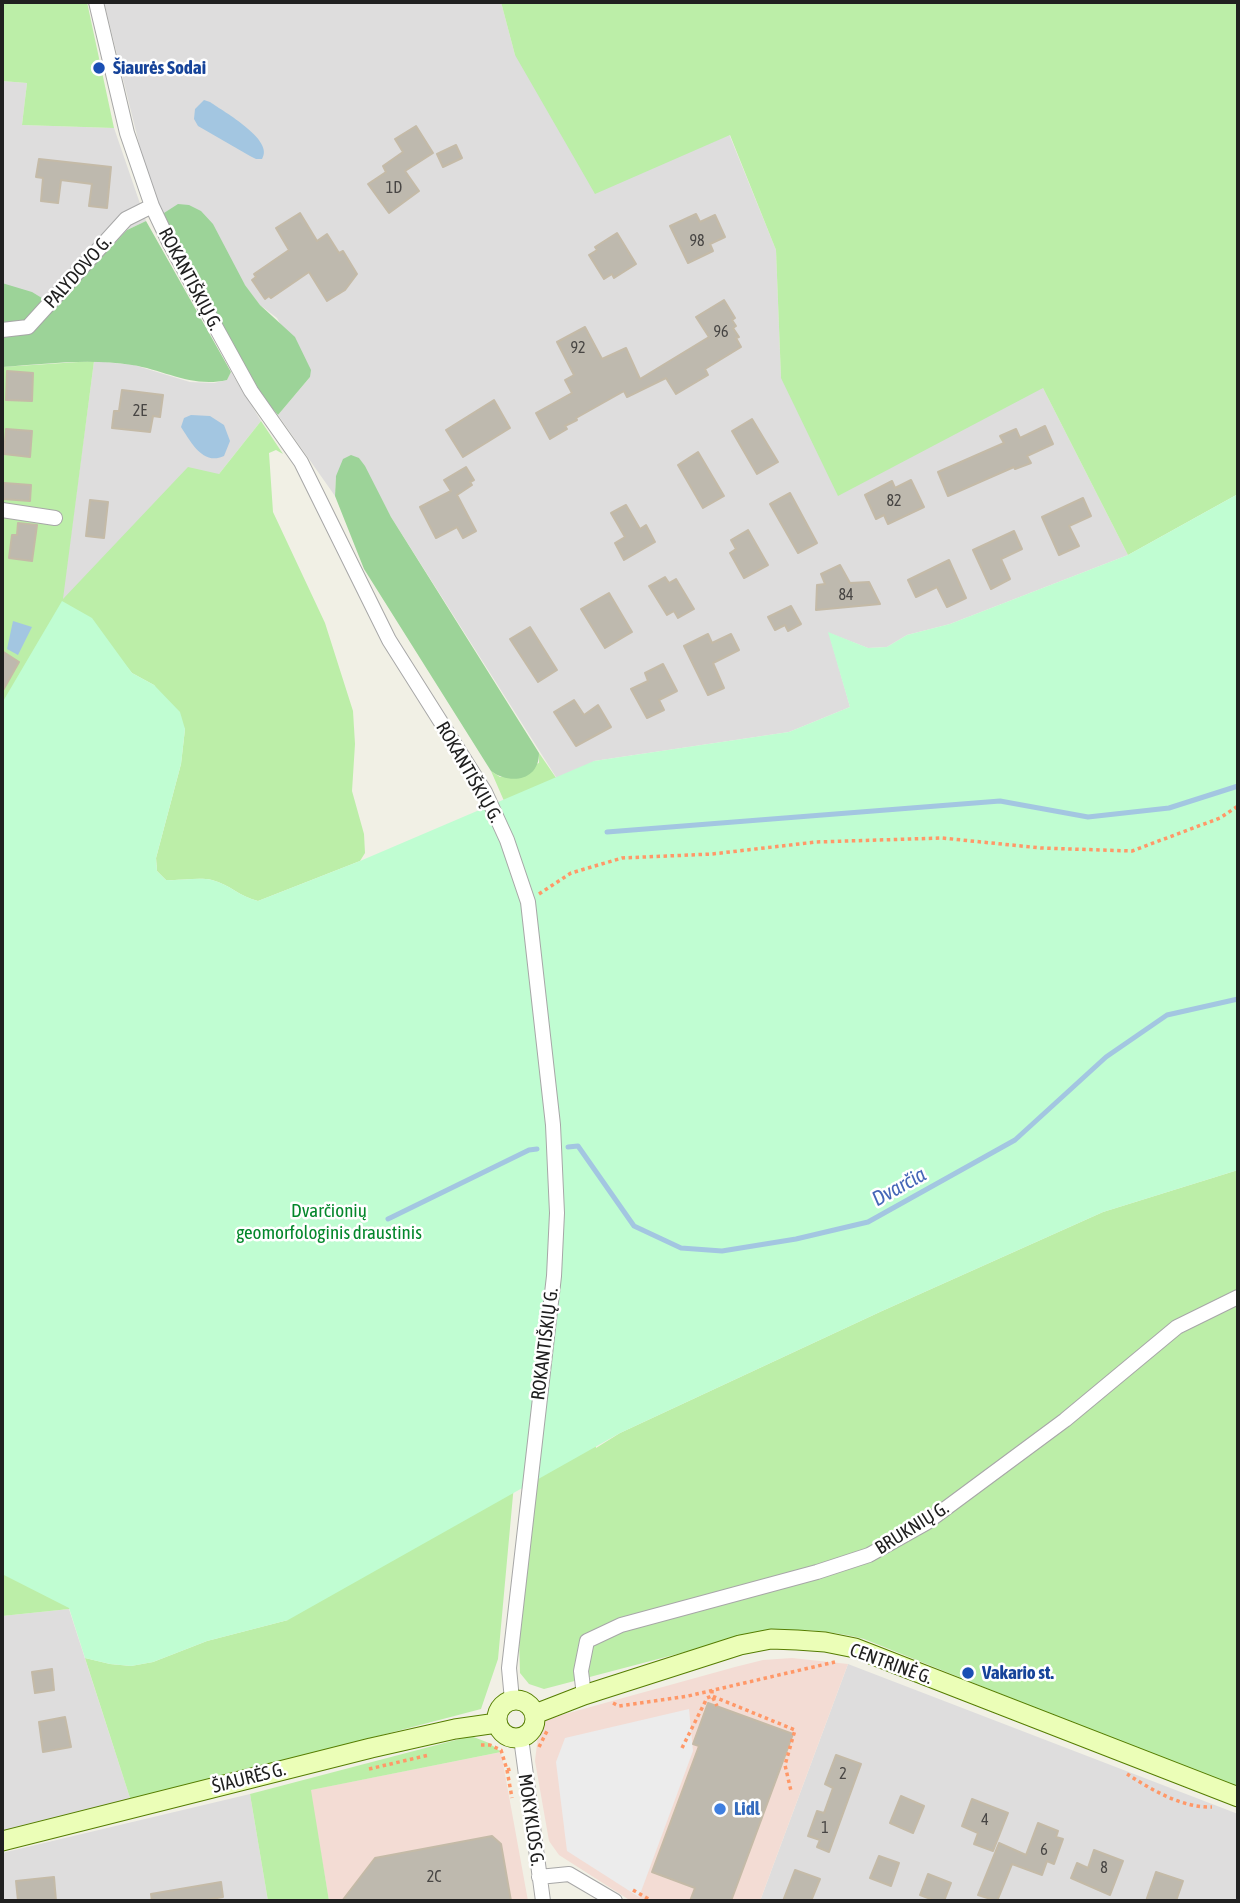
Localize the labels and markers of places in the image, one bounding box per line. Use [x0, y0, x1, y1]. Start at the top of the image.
place label: Šiaurės Sodai [113, 57, 206, 79]
marker: Šiaurės Sodai [91, 60, 107, 76]
place label: Vakario st. [982, 1662, 1054, 1684]
marker: Vakario st. [960, 1665, 976, 1681]
place label: Lidl [734, 1798, 760, 1820]
marker: Lidl [712, 1801, 728, 1817]

